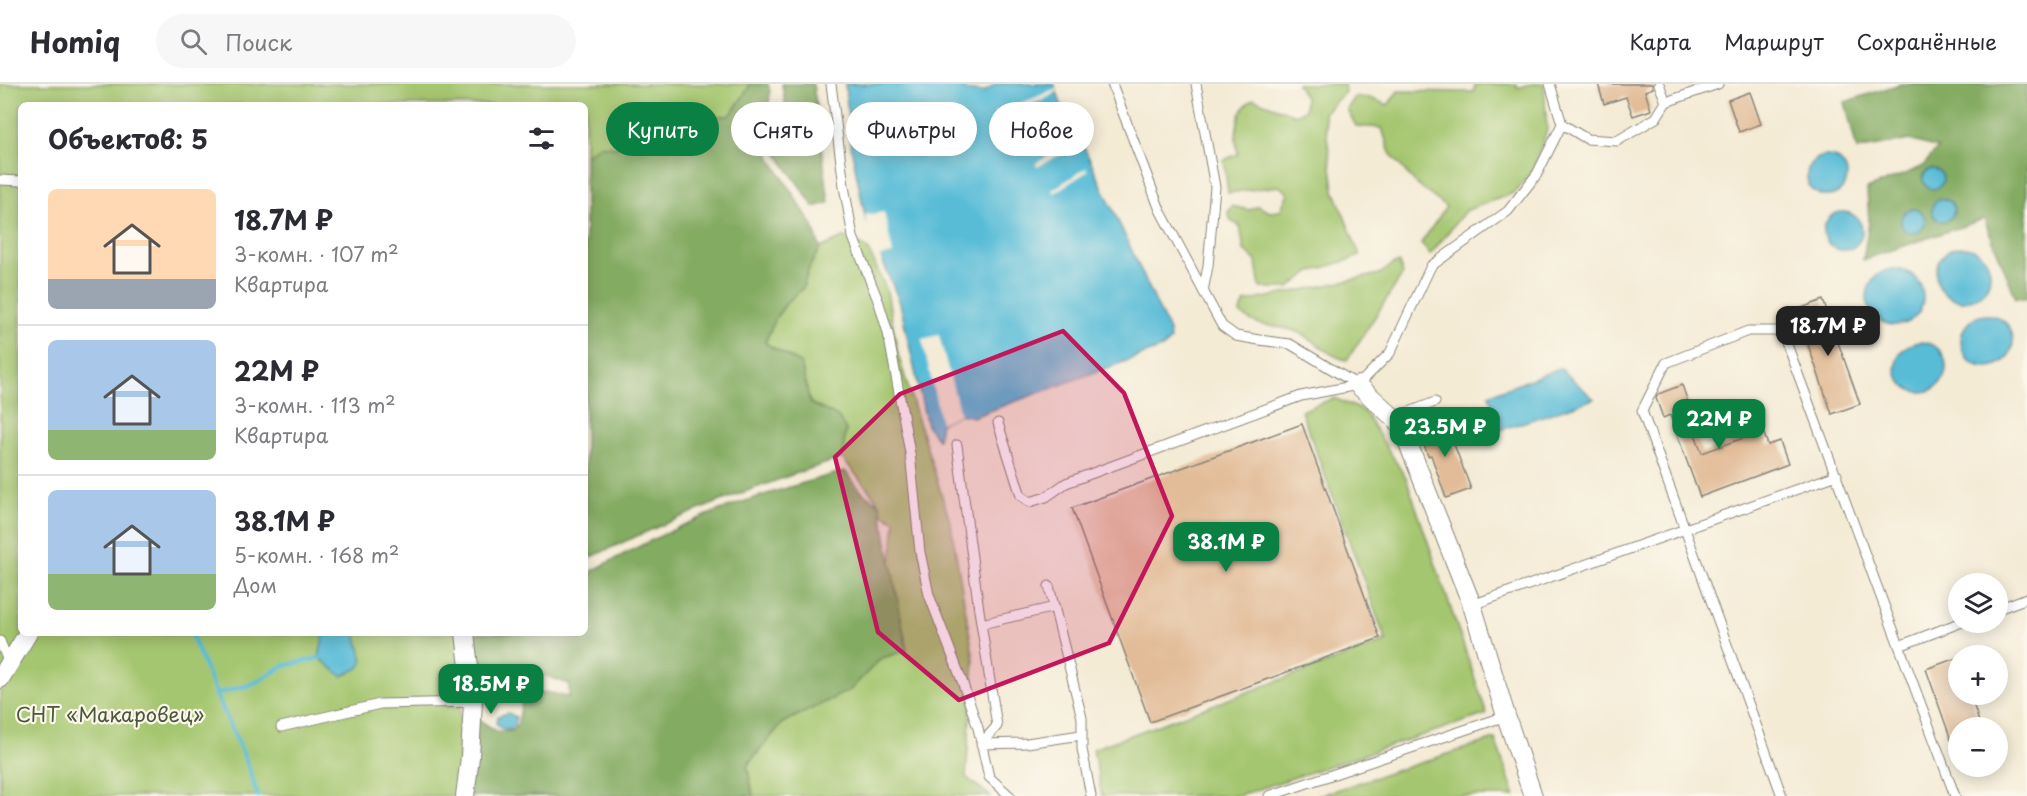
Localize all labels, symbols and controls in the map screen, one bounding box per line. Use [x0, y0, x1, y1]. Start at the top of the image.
search box [156, 14, 576, 68]
text: Homiq [30, 20, 120, 63]
icon: search [177, 25, 210, 58]
text: Поиск [225, 25, 292, 58]
text: Карта [1630, 25, 1691, 57]
text: Маршрут [1724, 25, 1824, 57]
text: Сохранённые [1857, 25, 1997, 57]
chip: Купить [606, 102, 719, 156]
chip: Снять [731, 102, 834, 156]
chip: Фильтры [846, 102, 977, 156]
chip: Новое [989, 102, 1094, 156]
text: Объектов: 5 [48, 119, 208, 158]
icon: filters [525, 122, 558, 155]
text: 18.7M ₽ [234, 200, 333, 239]
icon: home [96, 213, 168, 285]
text: 3-комн. · 107 m² [234, 239, 399, 269]
text: Квартира [234, 269, 328, 299]
pin: 18.7M ₽ [1773, 306, 1883, 357]
text: 18.7M ₽ [1790, 310, 1866, 340]
text: 22M ₽ [234, 351, 319, 390]
icon: home [96, 364, 168, 436]
text: 3-комн. · 113 m² [234, 390, 396, 420]
pin: 22M ₽ [1677, 399, 1761, 450]
text: 22M ₽ [1686, 403, 1752, 433]
pin: 23.5M ₽ [1390, 407, 1500, 458]
text: 23.5M ₽ [1404, 411, 1486, 441]
text: Квартира [234, 420, 328, 450]
text: 38.1M ₽ [234, 501, 335, 540]
icon: home [96, 514, 168, 586]
pin: 38.1M ₽ [1171, 522, 1281, 573]
text: 38.1M ₽ [1187, 526, 1265, 556]
text: 5-комн. · 168 m² [234, 540, 399, 570]
text: Дом [234, 570, 277, 600]
map controls [1948, 573, 2008, 777]
button: layers [1948, 573, 2008, 633]
button: + [1948, 645, 2008, 705]
pin: 18.5M ₽ [436, 664, 546, 715]
text: 18.5M ₽ [452, 668, 530, 698]
park label: СНТ «Макаровец» [16, 699, 204, 729]
button: − [1948, 717, 2008, 777]

